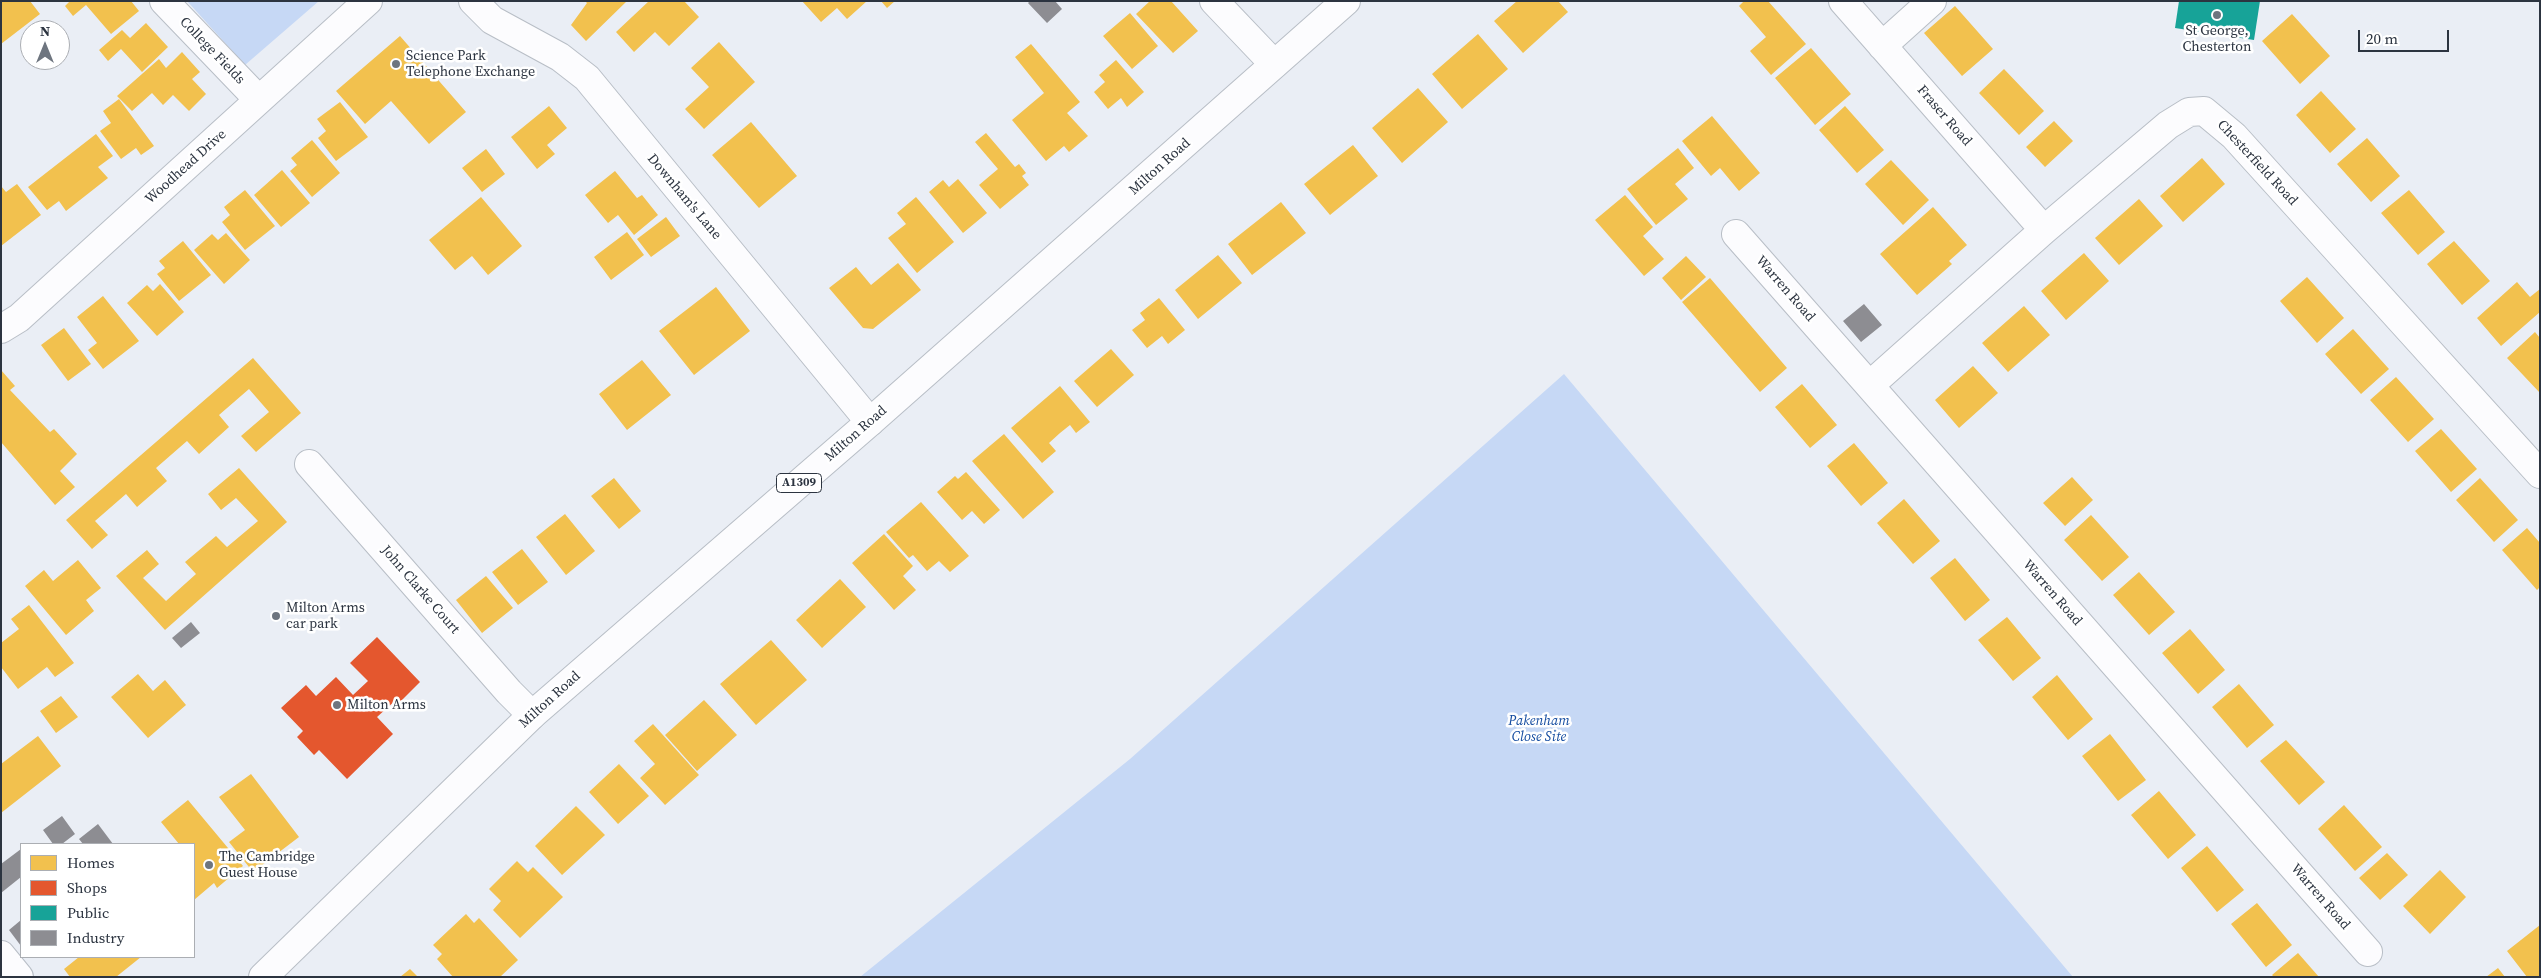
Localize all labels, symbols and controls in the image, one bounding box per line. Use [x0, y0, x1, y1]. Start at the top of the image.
marker: St George, Chesterton [2211, 9, 2223, 21]
street label: College Fields [176, 14, 248, 88]
north arrow [20, 20, 70, 70]
scale bar [2361, 20, 2452, 52]
text: N [40, 21, 50, 41]
place label: St George, Chesterton [2182, 23, 2252, 56]
text: 20 m [2366, 28, 2398, 49]
place label: Science Park Telephone Exchange [406, 48, 535, 80]
marker: Science Park Telephone Exchange [390, 58, 402, 70]
street label: Fraser Road [1913, 82, 1975, 150]
street label: Chesterfield Road [2213, 117, 2301, 209]
street label: Woodhead Drive [142, 126, 230, 208]
street label: Milton Road [1126, 135, 1194, 199]
street label: Downham's Lane [643, 151, 725, 243]
street label: Warren Road [1752, 253, 1818, 325]
street label: Milton Road [822, 403, 890, 465]
road number: A1309 [776, 473, 822, 492]
street label: John Clarke Court [377, 542, 463, 638]
street label: Warren Road [2019, 557, 2085, 629]
place label: Milton Arms car park [286, 600, 365, 632]
marker: Milton Arms car park [270, 610, 282, 622]
street label: Milton Road [516, 668, 584, 732]
place label: Milton Arms [347, 697, 426, 713]
marker: Milton Arms [331, 699, 343, 711]
park label: Pakenham Close Site [1508, 713, 1570, 746]
legend [20, 843, 195, 958]
place label: The Cambridge Guest House [219, 849, 315, 882]
text: Homes [67, 852, 114, 873]
marker: The Cambridge Guest House [203, 859, 215, 871]
street label: Warren Road [2287, 861, 2353, 933]
text: Shops [67, 877, 107, 898]
text: Public [67, 902, 109, 923]
text: Industry [67, 927, 124, 948]

